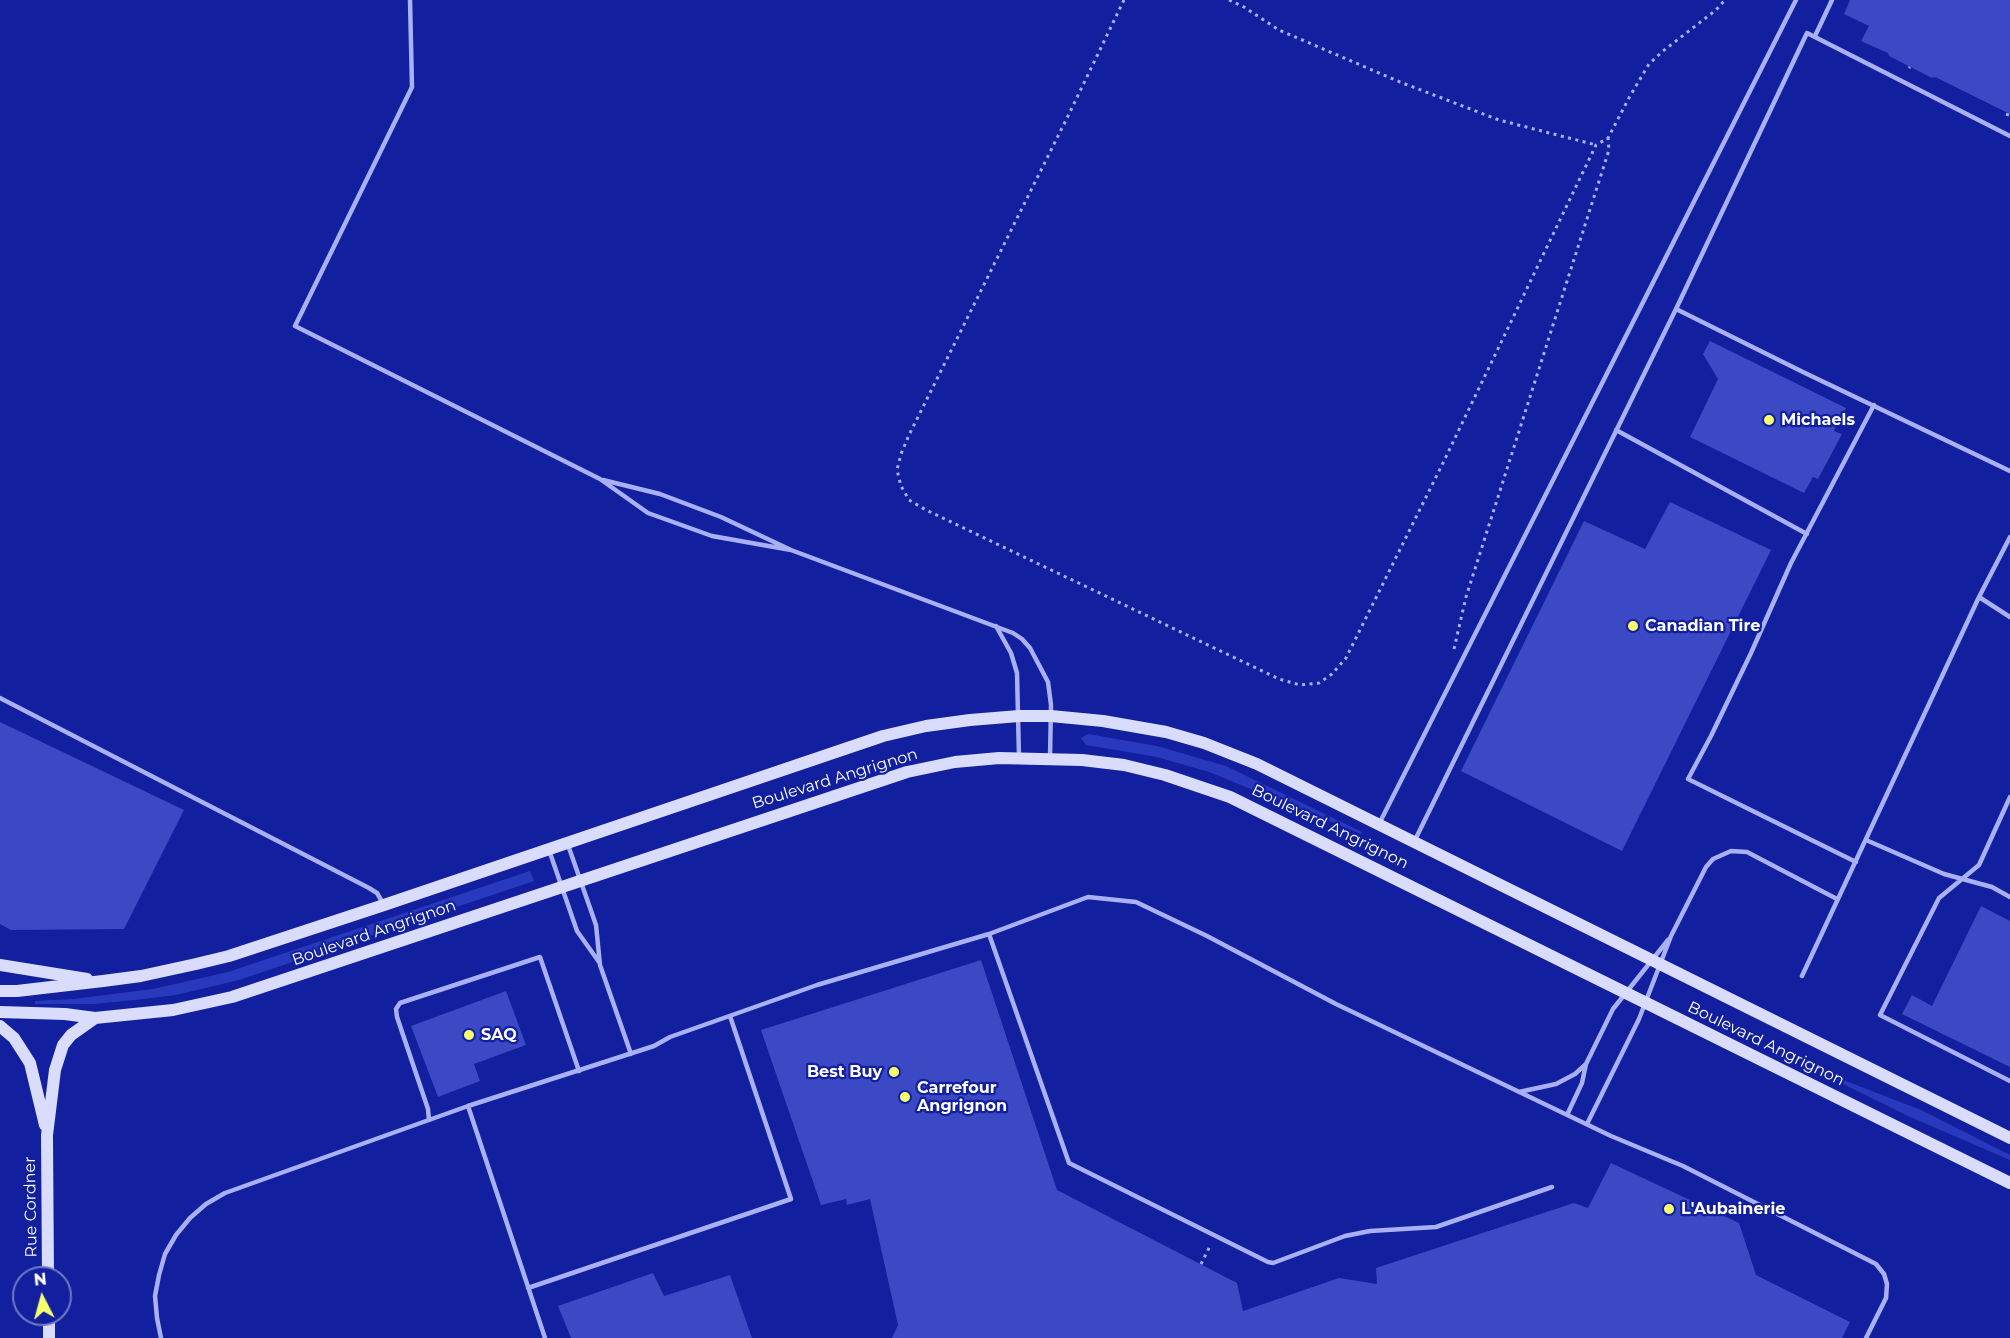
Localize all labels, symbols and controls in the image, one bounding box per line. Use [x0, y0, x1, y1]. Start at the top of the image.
place label: Michaels [1781, 410, 1855, 430]
marker: Michaels [1762, 413, 1776, 427]
place label: Canadian Tire [1645, 616, 1760, 636]
marker: Canadian Tire [1626, 619, 1640, 633]
street label: Boulevard Angrignon [750, 745, 920, 813]
street label: Boulevard Angrignon [1248, 781, 1412, 873]
street label: Boulevard Angrignon [289, 896, 459, 970]
street label: Boulevard Angrignon [1684, 998, 1848, 1090]
place label: SAQ [481, 1025, 517, 1045]
marker: SAQ [462, 1028, 476, 1042]
place label: Best Buy [807, 1062, 882, 1082]
marker: Best Buy [887, 1065, 901, 1079]
place label: Carrefour Angrignon [917, 1078, 1007, 1116]
marker: Carrefour Angrignon [898, 1090, 912, 1104]
street label: Rue Cordner [21, 1156, 41, 1258]
place label: L'Aubainerie [1681, 1199, 1785, 1219]
marker: L'Aubainerie [1662, 1202, 1676, 1216]
north arrow [12, 1266, 72, 1326]
text: N [33, 1269, 48, 1290]

